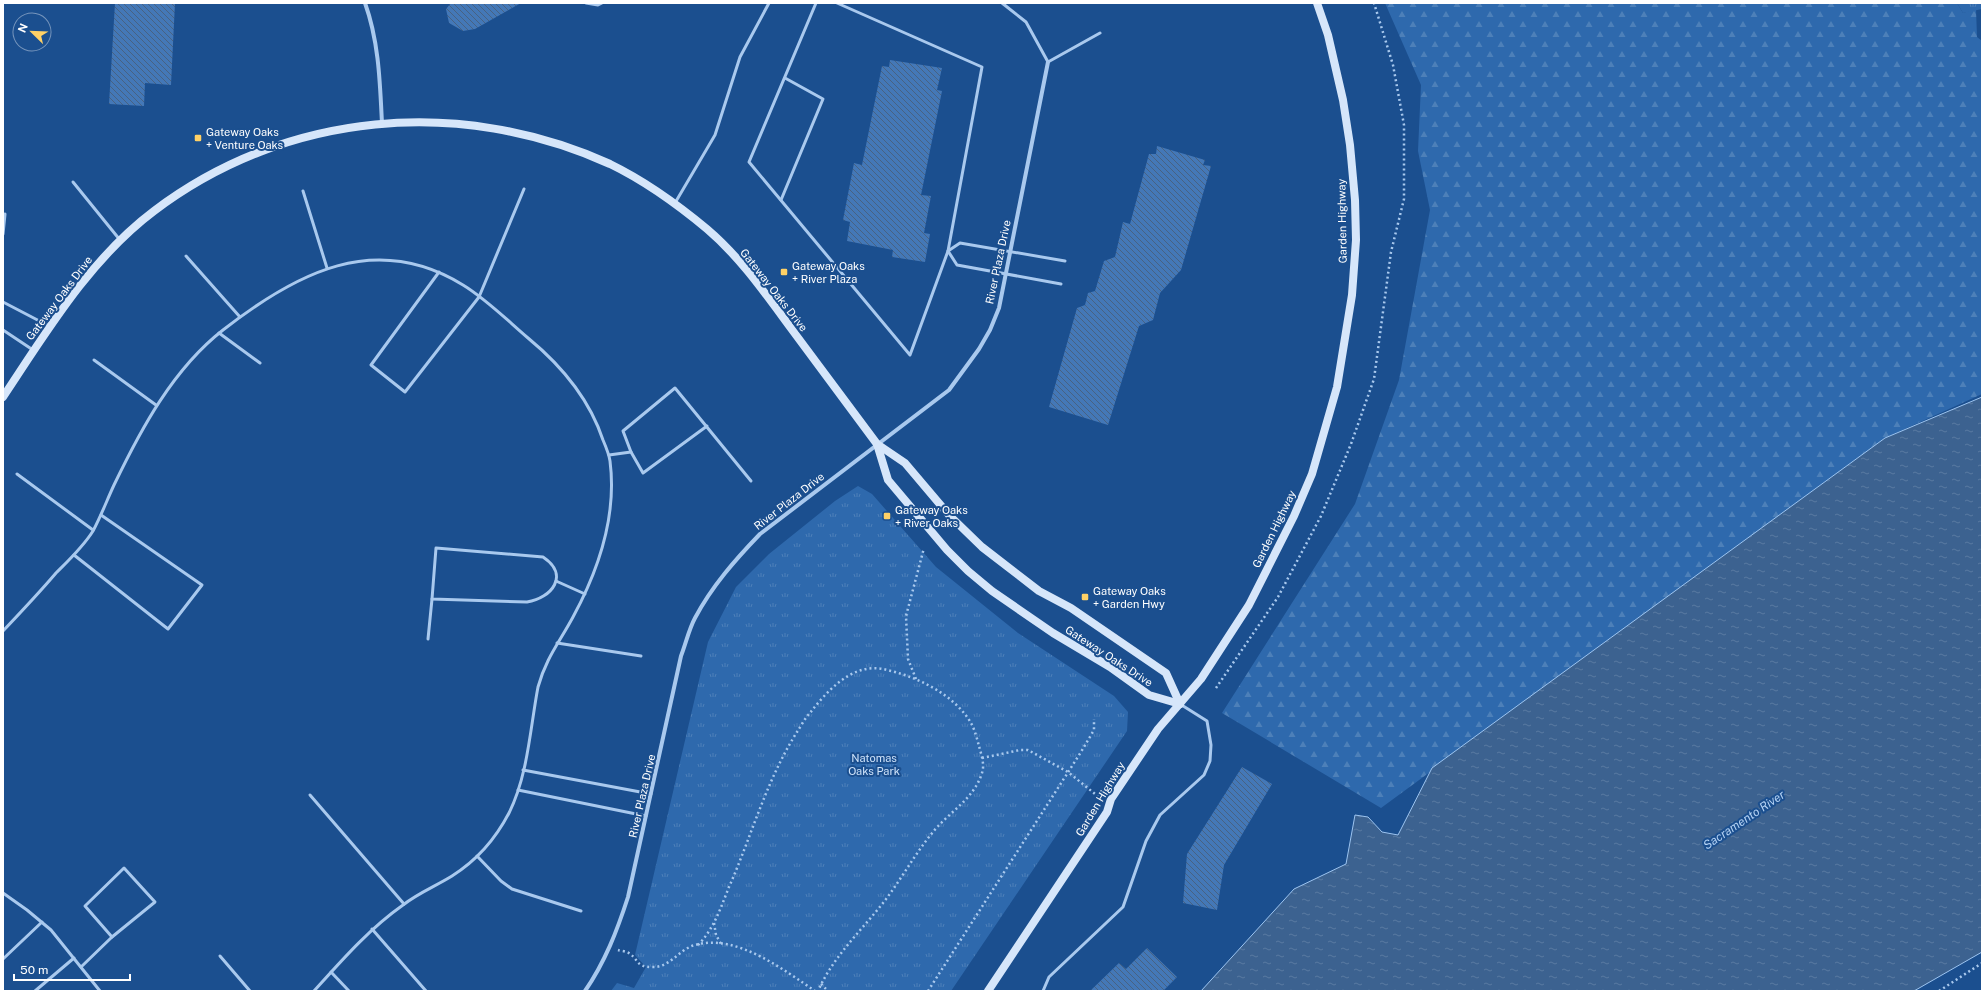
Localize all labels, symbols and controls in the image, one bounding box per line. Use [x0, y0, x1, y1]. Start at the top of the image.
north arrow [12, 12, 52, 52]
text: N [16, 22, 30, 34]
place label: Gateway Oaks + Venture Oaks [206, 126, 284, 151]
marker: Gateway Oaks + Venture Oaks [193, 133, 203, 143]
street label: Garden Highway [1335, 179, 1349, 263]
street label: River Plaza Drive [983, 219, 1013, 305]
street label: Gateway Oaks Drive [738, 246, 810, 334]
street label: Gateway Oaks Drive [24, 254, 94, 342]
place label: Gateway Oaks + River Plaza [792, 260, 865, 285]
marker: Gateway Oaks + River Plaza [779, 267, 789, 277]
street label: River Plaza Drive [752, 470, 826, 532]
street label: Garden Highway [1250, 488, 1298, 570]
place label: Gateway Oaks + River Oaks [895, 504, 968, 529]
marker: Gateway Oaks + River Oaks [882, 511, 892, 521]
place label: Gateway Oaks + Garden Hwy [1093, 585, 1166, 610]
marker: Gateway Oaks + Garden Hwy [1080, 592, 1090, 602]
street label: Gateway Oaks Drive [1063, 623, 1155, 689]
park label: Natomas Oaks Park [848, 752, 900, 777]
street label: River Plaza Drive [627, 753, 657, 839]
street label: Garden Highway [1073, 760, 1127, 838]
water label: Sacramento River [1701, 787, 1788, 852]
scale bar [14, 956, 130, 982]
text: 50 m [20, 963, 48, 977]

